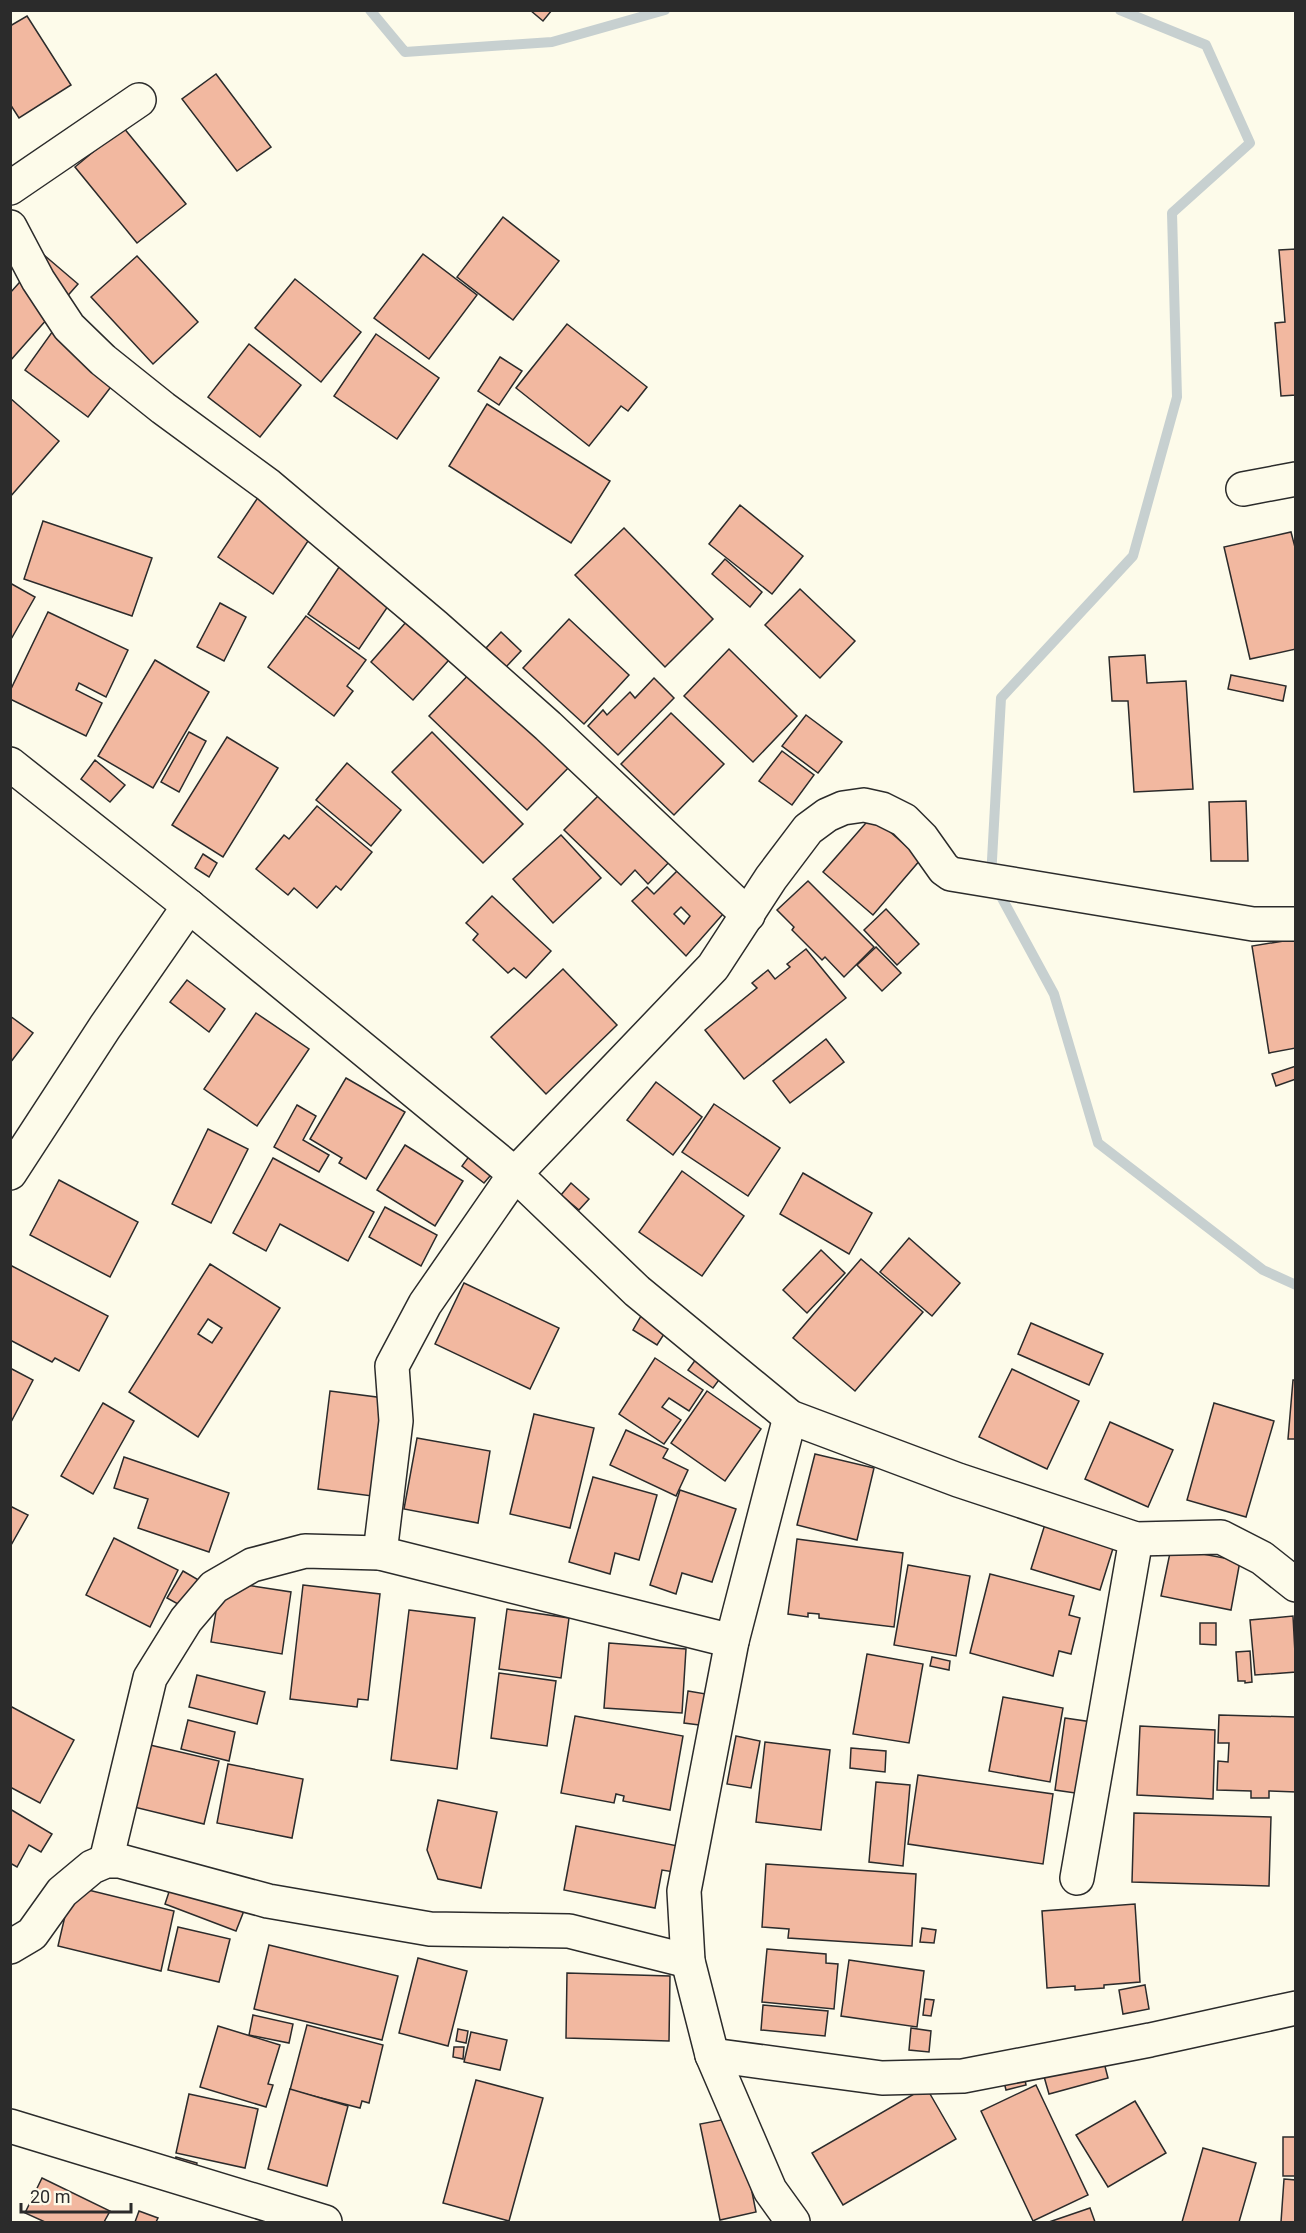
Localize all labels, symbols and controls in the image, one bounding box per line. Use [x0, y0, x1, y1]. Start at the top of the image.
scale bar [21, 2176, 130, 2214]
text: 20 m [30, 2186, 70, 2207]

